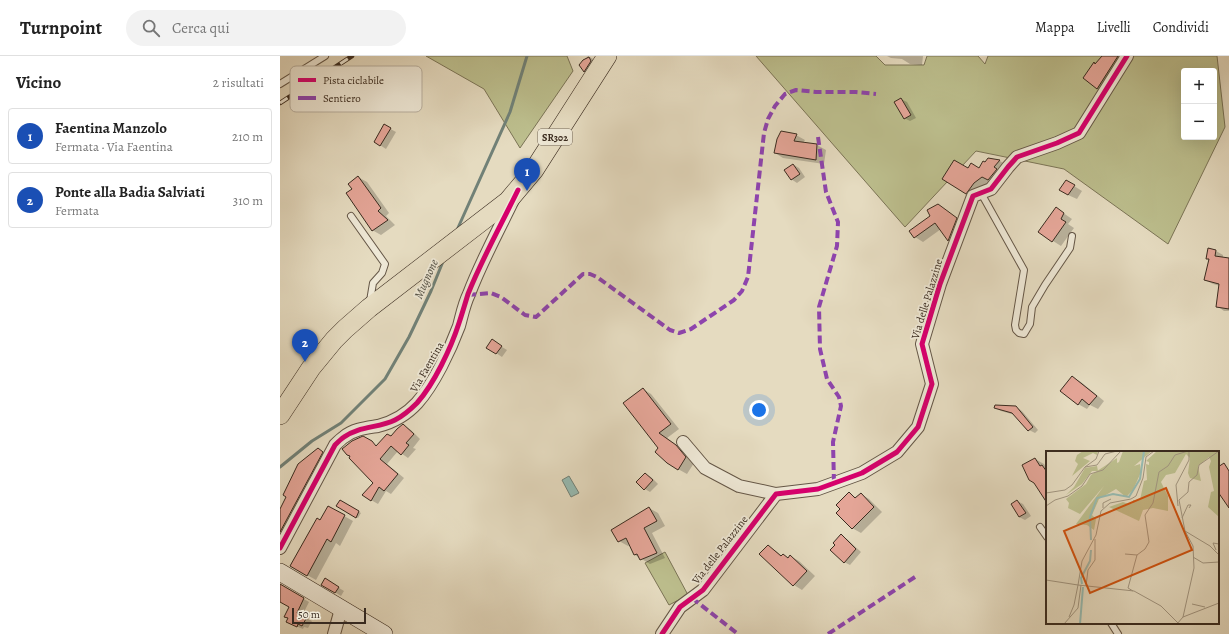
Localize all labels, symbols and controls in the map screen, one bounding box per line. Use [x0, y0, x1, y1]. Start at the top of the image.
search box [126, 10, 406, 46]
text: Turnpoint [20, 15, 102, 41]
icon: search [140, 17, 162, 39]
text: Cerca qui [172, 18, 230, 38]
text: Mappa [1035, 18, 1075, 37]
text: Livelli [1097, 18, 1131, 37]
text: Condividi [1153, 18, 1209, 37]
legend [290, 66, 422, 112]
map controls [1181, 68, 1217, 140]
button: + [1181, 68, 1217, 104]
text: Vicino [16, 71, 61, 94]
text: Pista ciclabile [323, 73, 384, 88]
text: 2 risultati [213, 74, 264, 91]
text: Sentiero [323, 91, 361, 106]
button: − [1181, 104, 1217, 140]
text: Faentina Manzolo [55, 118, 167, 138]
text: 1 [28, 128, 32, 145]
text: 210 m [232, 128, 263, 145]
road number: SR302 [538, 129, 572, 145]
text: Fermata · Via Faentina [55, 138, 173, 155]
pin: 1 [514, 158, 540, 191]
text: Ponte alla Badia Salviati [55, 182, 205, 202]
text: 2 [27, 192, 33, 209]
text: 310 m [233, 192, 263, 209]
text: Fermata [55, 202, 99, 219]
water label: Mugnone [410, 256, 442, 301]
street label: Via delle Palazzine [907, 257, 946, 342]
pin: 2 [292, 329, 318, 362]
street label: Via Faentina [406, 338, 448, 396]
your location [749, 400, 769, 420]
inset map [1046, 451, 1219, 624]
street label: Via delle Palazzine [688, 513, 751, 588]
scale bar [292, 606, 366, 625]
text: 50 m [298, 607, 320, 622]

